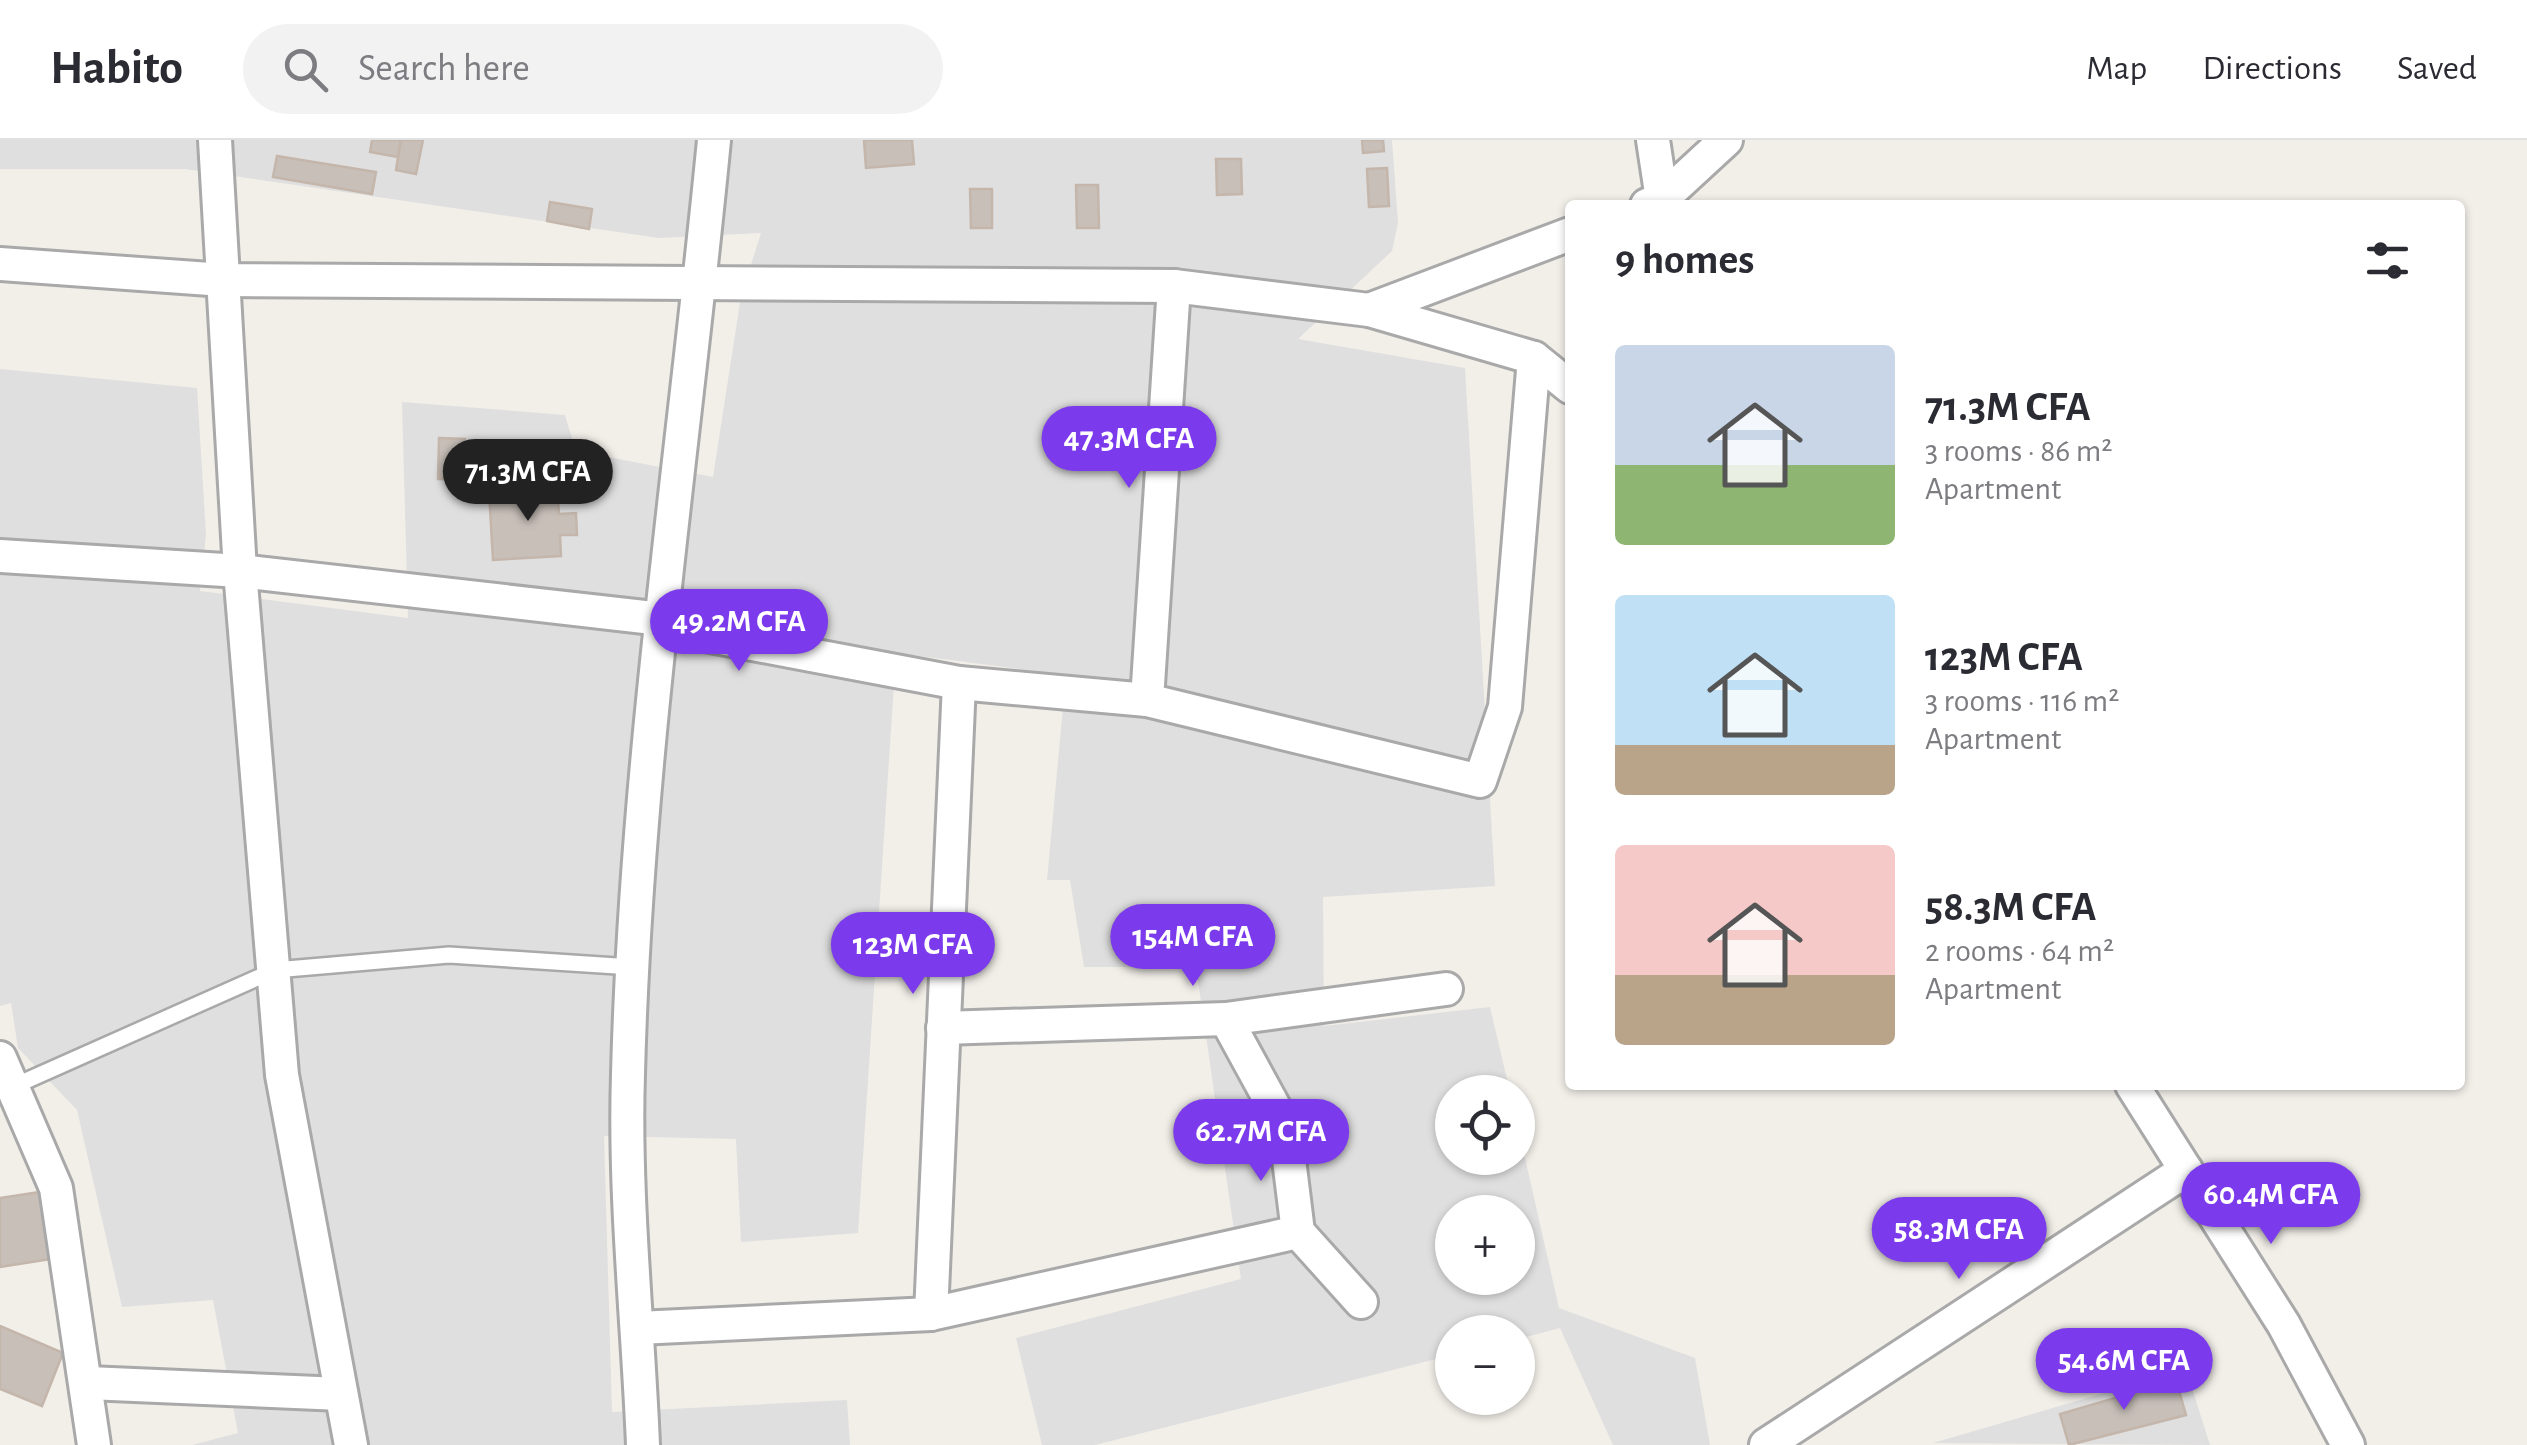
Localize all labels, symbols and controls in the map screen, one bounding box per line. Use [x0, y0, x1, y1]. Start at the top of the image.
search box [243, 24, 943, 114]
icon: search [278, 42, 333, 97]
text: Habito [50, 45, 183, 93]
text: Search here [358, 50, 530, 88]
text: Map [2086, 51, 2147, 86]
text: Directions [2202, 51, 2342, 86]
text: Saved [2397, 51, 2477, 86]
icon: filters [2360, 233, 2415, 288]
text: 9 homes [1615, 239, 1754, 281]
icon: home [1695, 385, 1815, 505]
text: 71.3M CFA [1925, 386, 2091, 428]
pin: 47.3M CFA [1015, 406, 1243, 491]
text: 47.3M CFA [1064, 422, 1194, 454]
text: 3 rooms · 86 m² [1925, 435, 2112, 467]
pin: 71.3M CFA [414, 439, 642, 524]
text: 71.3M CFA [465, 455, 591, 487]
text: Apartment [1925, 473, 2061, 505]
pin: 49.2M CFA [625, 589, 853, 674]
text: 49.2M CFA [672, 605, 806, 637]
icon: home [1695, 635, 1815, 755]
text: 123M CFA [1925, 636, 2083, 678]
text: 3 rooms · 116 m² [1925, 685, 2119, 717]
text: Apartment [1925, 723, 2061, 755]
icon: home [1695, 885, 1815, 1005]
text: 58.3M CFA [1925, 886, 2096, 928]
pin: 154M CFA [1090, 904, 1296, 989]
pin: 123M CFA [810, 912, 1016, 997]
text: 154M CFA [1132, 920, 1254, 952]
text: 123M CFA [853, 928, 973, 960]
text: 2 rooms · 64 m² [1925, 935, 2114, 967]
text: Apartment [1925, 973, 2061, 1005]
map controls [1435, 1075, 1535, 1415]
button: locate [1435, 1075, 1535, 1175]
pin: 62.7M CFA [1147, 1099, 1375, 1184]
text: 62.7M CFA [1195, 1115, 1327, 1147]
pin: 60.4M CFA [2157, 1162, 2385, 1247]
text: 60.4M CFA [2203, 1178, 2339, 1210]
button: + [1435, 1195, 1535, 1295]
pin: 58.3M CFA [1845, 1197, 2073, 1282]
text: 58.3M CFA [1894, 1213, 2024, 1245]
button: − [1435, 1315, 1535, 1415]
pin: 54.6M CFA [2010, 1328, 2238, 1413]
text: 54.6M CFA [2058, 1344, 2190, 1376]

